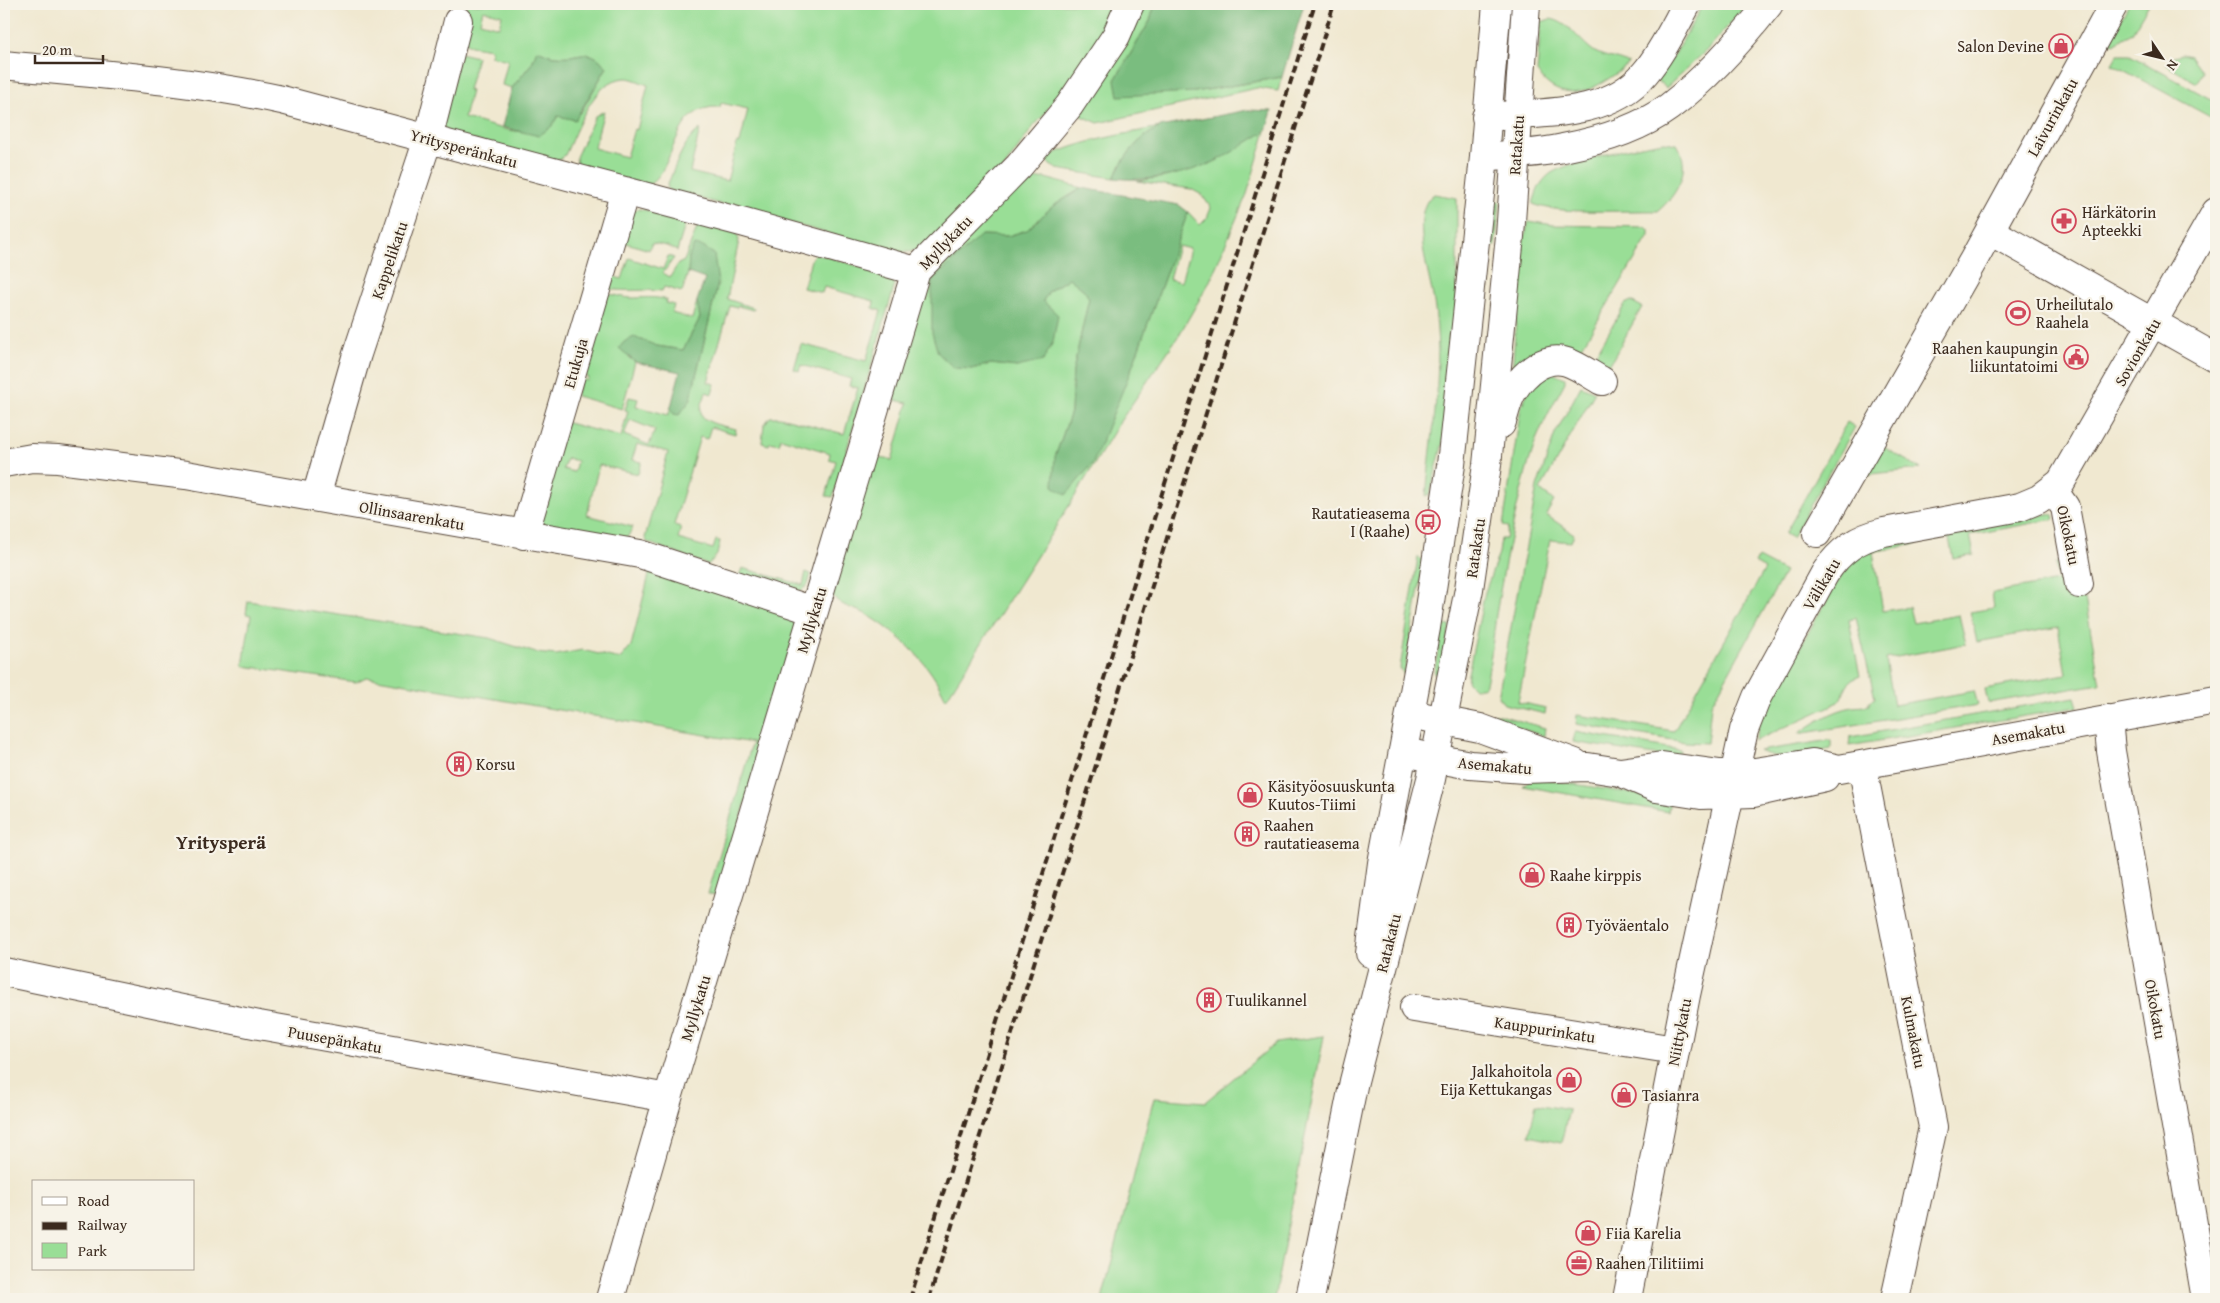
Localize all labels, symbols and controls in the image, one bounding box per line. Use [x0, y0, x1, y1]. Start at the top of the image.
scale bar [35, 32, 102, 64]
north arrow [2138, 32, 2188, 82]
shop icon: Salon Devine [2048, 33, 2074, 59]
place label: Salon Devine [1957, 34, 2044, 58]
text: 20 m [42, 39, 73, 60]
text: N [2161, 56, 2184, 76]
street label: Laivurinkatu [2021, 73, 2084, 161]
street label: Ratakatu [1502, 114, 1530, 176]
street label: Yritysperänkatu [408, 122, 521, 174]
place label: Härkätorin Apteekki [2082, 200, 2156, 242]
pharmacy icon: Härkätorin Apteekki [2051, 208, 2077, 234]
street label: Myllykatu [913, 209, 978, 275]
street label: Kappelikatu [365, 218, 414, 302]
place label: Urheilutalo Raahela [2036, 292, 2113, 334]
sports icon: Urheilutalo Raahela [2005, 300, 2031, 326]
street label: Sovionkatu [2108, 313, 2166, 391]
street label: Etukuja [556, 335, 594, 391]
place label: Raahen kaupungin liikuntatoimi [1933, 336, 2059, 378]
public building icon: Raahen kaupungin liikuntatoimi [2063, 344, 2089, 370]
street label: Ollinsaarenkatu [357, 494, 467, 536]
place label: Rautatieasema I (Raahe) [1312, 501, 1410, 543]
street label: Oikokatu [2051, 503, 2087, 567]
bus stop icon: Rautatieasema I (Raahe) [1415, 509, 1441, 535]
street label: Ratakatu [1459, 516, 1491, 579]
street label: Välikatu [1796, 553, 1846, 615]
street label: Myllykatu [790, 584, 833, 656]
street label: Asemakatu [1989, 715, 2067, 751]
street label: Asemakatu [1457, 750, 1533, 780]
building icon: Korsu [446, 751, 472, 777]
place label: Korsu [476, 752, 516, 776]
place label: Käsityöosuuskunta Kuutos-Tiimi [1268, 774, 1395, 816]
shop icon: Käsityöosuuskunta Kuutos-Tiimi [1237, 782, 1263, 808]
place label: Raahen rautatieasema [1264, 813, 1360, 855]
building icon: Raahen rautatieasema [1234, 821, 1260, 847]
district label: Yritysperä [176, 828, 266, 856]
shop icon: Raahe kirppis [1519, 862, 1545, 888]
place label: Raahe kirppis [1550, 863, 1642, 887]
street label: Ratakatu [1369, 911, 1407, 975]
building icon: Työväentalo [1556, 912, 1582, 938]
place label: Työväentalo [1586, 913, 1669, 937]
street label: Myllykatu [674, 972, 717, 1044]
street label: Oikokatu [2139, 977, 2173, 1041]
building icon: Tuulikannel [1196, 987, 1222, 1013]
place label: Tuulikannel [1226, 988, 1307, 1012]
street label: Kulmakatu [1895, 994, 1933, 1071]
street label: Niittykatu [1661, 996, 1697, 1068]
street label: Kauppurinkatu [1493, 1009, 1597, 1049]
street label: Puusepänkatu [286, 1019, 384, 1059]
place label: Jalkahoitola Eija Kettukangas [1441, 1059, 1552, 1101]
shop icon: Jalkahoitola Eija Kettukangas [1556, 1067, 1582, 1093]
shop icon: Tasianra [1611, 1082, 1637, 1108]
place label: Tasianra [1642, 1083, 1700, 1107]
legend [32, 1180, 195, 1270]
text: Road [78, 1190, 109, 1211]
text: Railway [78, 1214, 128, 1235]
shop icon: Fiia Karelia [1575, 1220, 1601, 1246]
place label: Fiia Karelia [1606, 1221, 1682, 1245]
text: Park [78, 1240, 107, 1261]
office icon: Raahen Tilitiimi [1566, 1250, 1592, 1276]
place label: Raahen Tilitiimi [1596, 1251, 1704, 1275]

